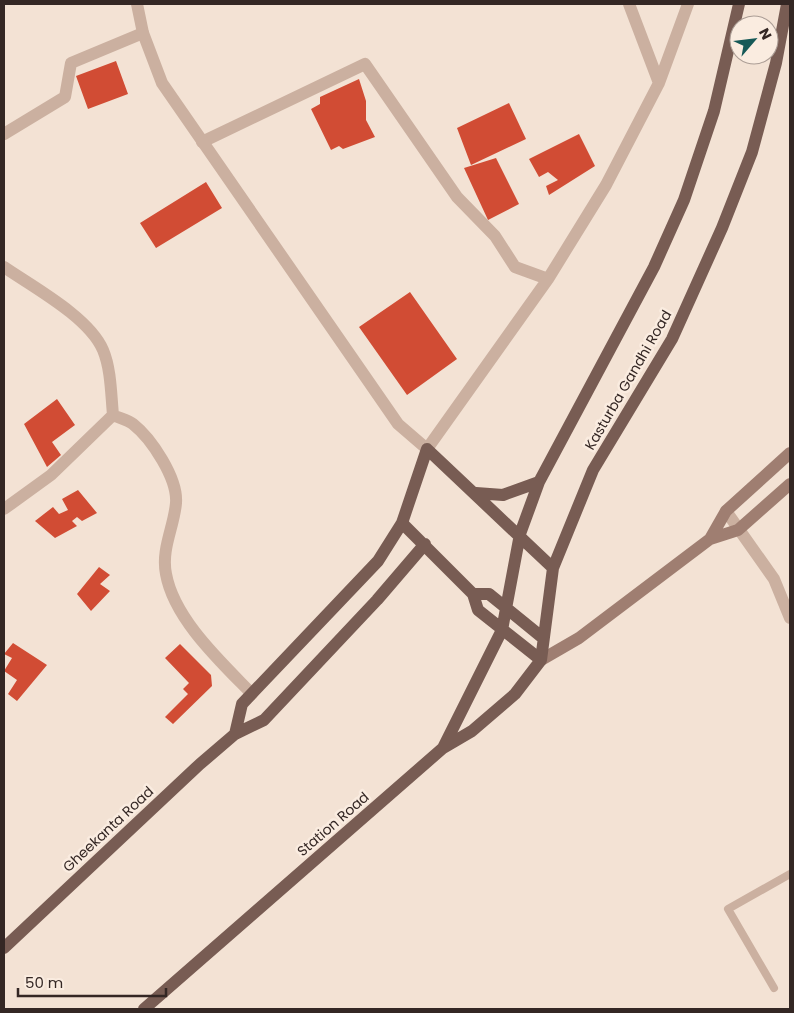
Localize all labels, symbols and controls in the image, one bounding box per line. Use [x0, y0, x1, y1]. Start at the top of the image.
north arrow [729, 15, 779, 65]
text: N [754, 25, 777, 43]
street label: Kasturba Gandhi Road [580, 306, 676, 454]
street label: Gheekanta Road [58, 782, 158, 876]
street label: Station Road [293, 787, 373, 861]
scale bar [18, 966, 165, 998]
text: 50 m [25, 972, 63, 993]

